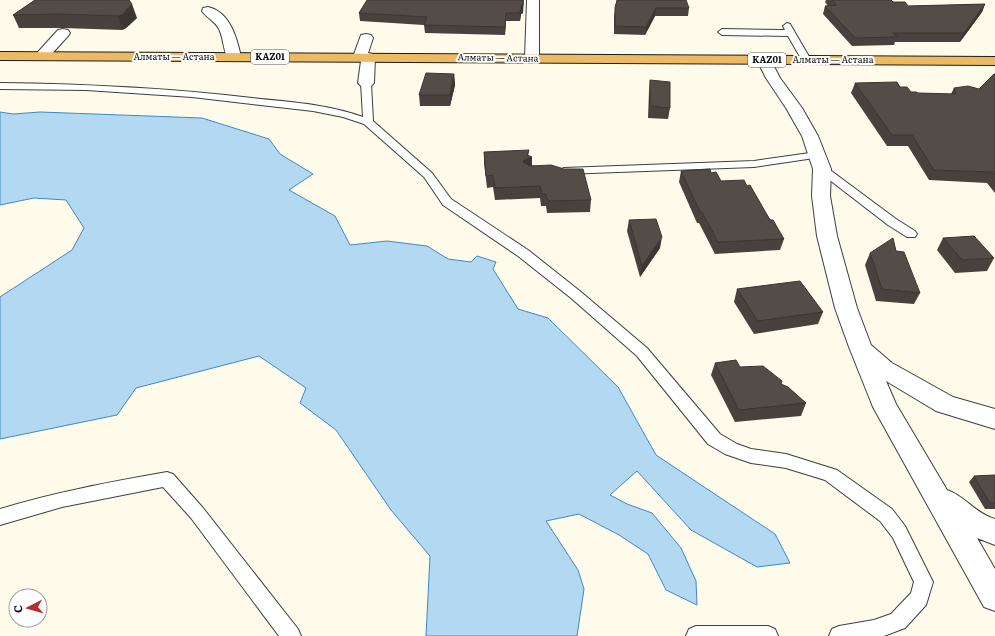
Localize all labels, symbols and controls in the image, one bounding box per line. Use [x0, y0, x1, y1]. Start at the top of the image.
street label: Алматы — Астана [133, 49, 215, 63]
street label: Алматы — Астана [457, 49, 539, 65]
road number: KАZ01 [251, 50, 289, 64]
street label: Алматы — Астана [792, 52, 874, 66]
road number: KАZ01 [748, 53, 786, 67]
north arrow [8, 588, 48, 628]
text: С [9, 604, 25, 614]

